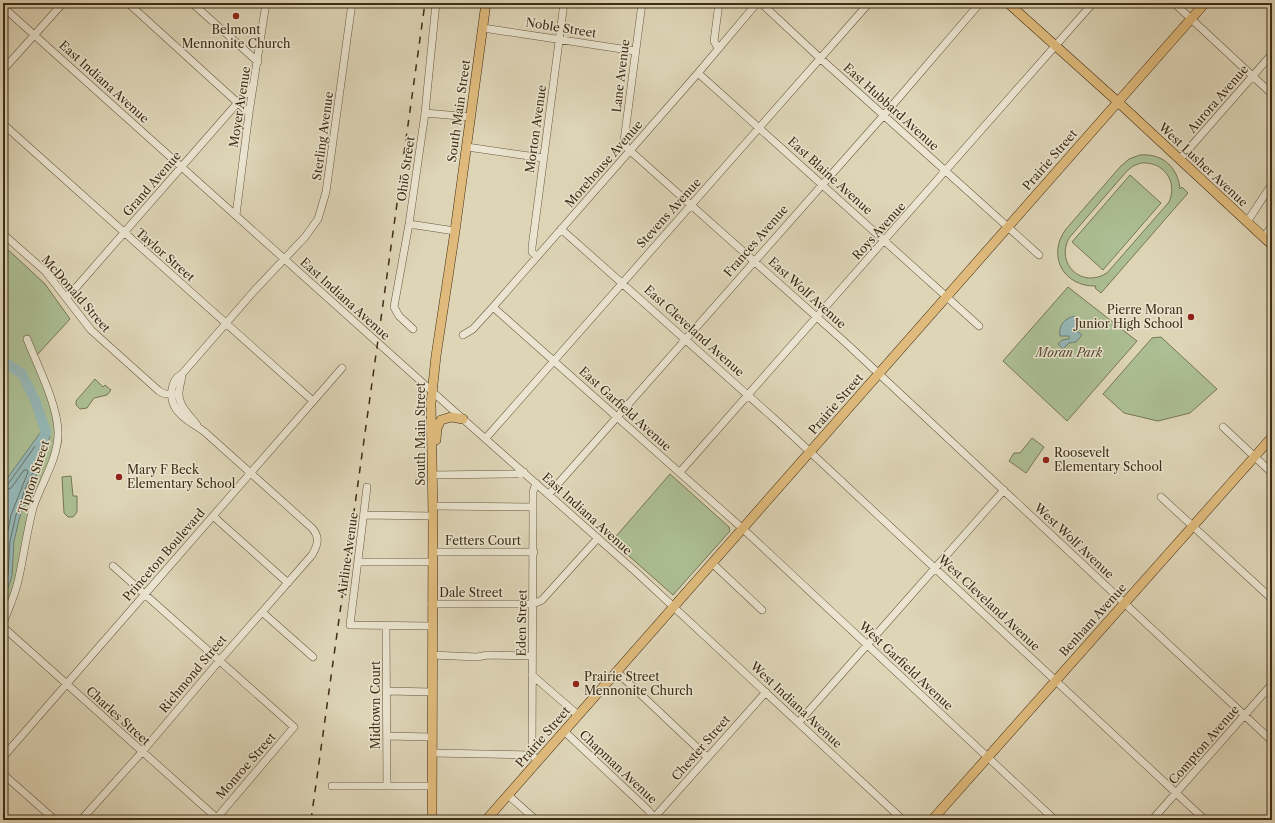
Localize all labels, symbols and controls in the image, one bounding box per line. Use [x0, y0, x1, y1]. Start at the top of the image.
marker: Belmont Mennonite Church [231, 11, 241, 21]
street label: Noble Street [524, 14, 598, 41]
place label: Belmont Mennonite Church [181, 22, 291, 51]
street label: East Indiana Avenue [56, 37, 153, 126]
street label: Lane Avenue [609, 38, 632, 113]
street label: South Main Street [444, 58, 473, 163]
street label: East Hubbard Avenue [841, 60, 942, 154]
street label: Aurora Avenue [1183, 61, 1251, 136]
street label: Moyer Avenue [226, 65, 253, 149]
street label: Morton Avenue [522, 84, 549, 174]
street label: Sterling Avenue [309, 90, 336, 181]
street label: Morehouse Avenue [562, 117, 646, 210]
street label: West Lusher Avenue [1155, 119, 1251, 210]
street label: Prairie Street [1019, 126, 1081, 193]
street label: East Blaine Avenue [785, 134, 876, 218]
street label: Ohio Street [394, 135, 418, 202]
street label: Grand Avenue [119, 148, 184, 219]
street label: Stevens Avenue [633, 174, 704, 251]
street label: Roys Avenue [849, 198, 909, 263]
street label: Frances Avenue [720, 201, 791, 280]
street label: Taylor Street [133, 225, 199, 285]
street label: McDonald Street [39, 252, 114, 336]
street label: East Indiana Avenue [297, 254, 394, 343]
street label: East Wolf Avenue [765, 254, 850, 332]
street label: East Cleveland Avenue [641, 282, 748, 380]
place label: Pierre Moran Junior High School [1073, 302, 1183, 331]
marker: Pierre Moran Junior High School [1186, 312, 1196, 322]
park label: Moran Park [1034, 345, 1103, 360]
street label: East Garfield Avenue [576, 363, 675, 454]
street label: Prairie Street [805, 370, 867, 437]
street label: South Main Street [413, 381, 428, 486]
street label: Tipton Street [15, 438, 53, 515]
place label: Roosevelt Elementary School [1054, 445, 1163, 474]
marker: Roosevelt Elementary School [1041, 455, 1051, 465]
place label: Mary F Beck Elementary School [127, 462, 236, 491]
street label: East Indiana Avenue [539, 469, 636, 558]
marker: Mary F Beck Elementary School [114, 472, 124, 482]
street label: West Wolf Avenue [1031, 499, 1118, 582]
street label: Princeton Boulevard [119, 505, 208, 604]
street label: Airline Avenue [334, 511, 361, 598]
street label: Fetters Court [445, 533, 522, 548]
street label: West Cleveland Avenue [935, 551, 1044, 654]
street label: Benham Avenue [1056, 580, 1130, 659]
street label: Dale Street [439, 585, 504, 600]
street label: Eden Street [513, 589, 530, 657]
street label: West Garfield Avenue [856, 618, 957, 713]
street label: Richmond Street [156, 631, 230, 716]
street label: West Indiana Avenue [747, 658, 845, 751]
street label: Midtown Court [368, 660, 383, 749]
place label: Prairie Street Mennonite Church [584, 669, 694, 698]
marker: Prairie Street Mennonite Church [571, 679, 581, 689]
street label: Charles Street [83, 683, 154, 749]
street label: Compton Avenue [1165, 702, 1242, 787]
street label: Prairie Street [512, 703, 574, 770]
street label: Chester Street [668, 711, 734, 783]
street label: Chapman Avenue [576, 727, 661, 807]
street label: Monroe Street [213, 729, 279, 802]

